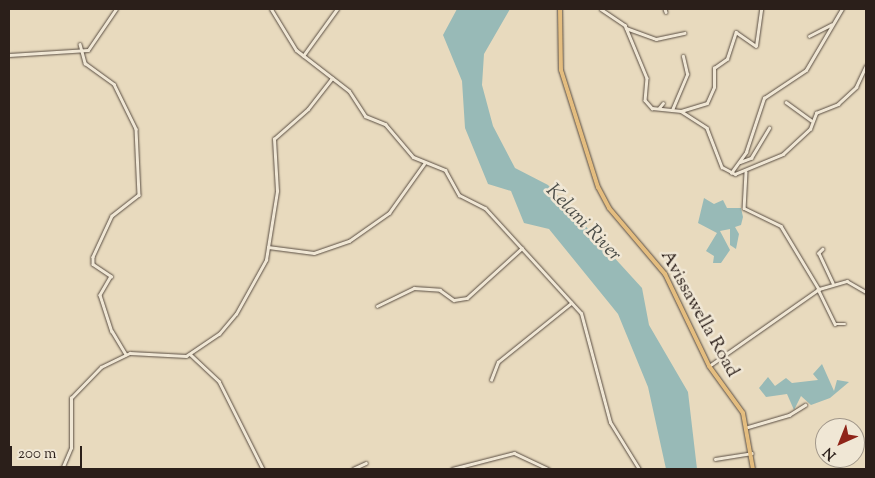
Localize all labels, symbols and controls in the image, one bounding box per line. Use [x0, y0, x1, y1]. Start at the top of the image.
water label: Kelani River [540, 179, 626, 267]
street label: Avissawella Road [655, 247, 743, 381]
north arrow [815, 418, 865, 468]
scale bar [12, 436, 85, 468]
text: N [819, 442, 841, 464]
text: 200 m [18, 444, 57, 465]

